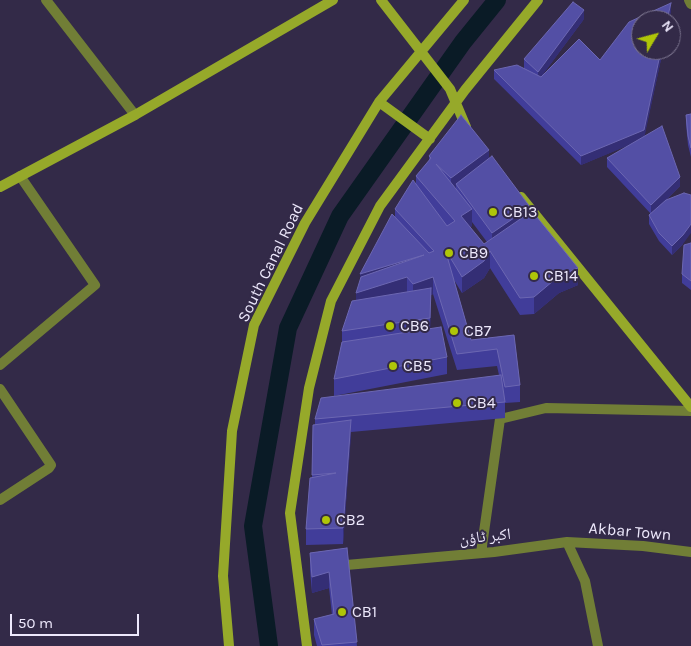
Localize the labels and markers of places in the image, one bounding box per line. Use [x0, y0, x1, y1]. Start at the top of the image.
place label: CB13 [503, 202, 537, 222]
marker: CB13 [487, 206, 499, 218]
place label: CB9 [459, 243, 488, 263]
marker: CB9 [443, 247, 455, 259]
place label: CB14 [544, 266, 578, 286]
marker: CB14 [528, 270, 540, 282]
place label: CB6 [400, 316, 429, 336]
marker: CB6 [384, 320, 396, 332]
place label: CB7 [464, 321, 491, 341]
marker: CB7 [448, 325, 460, 337]
place label: CB5 [403, 356, 432, 376]
marker: CB5 [387, 360, 399, 372]
place label: CB4 [467, 393, 496, 413]
marker: CB4 [451, 397, 463, 409]
place label: CB2 [336, 510, 365, 530]
marker: CB2 [320, 514, 332, 526]
place label: CB1 [352, 602, 377, 622]
marker: CB1 [336, 606, 348, 618]

